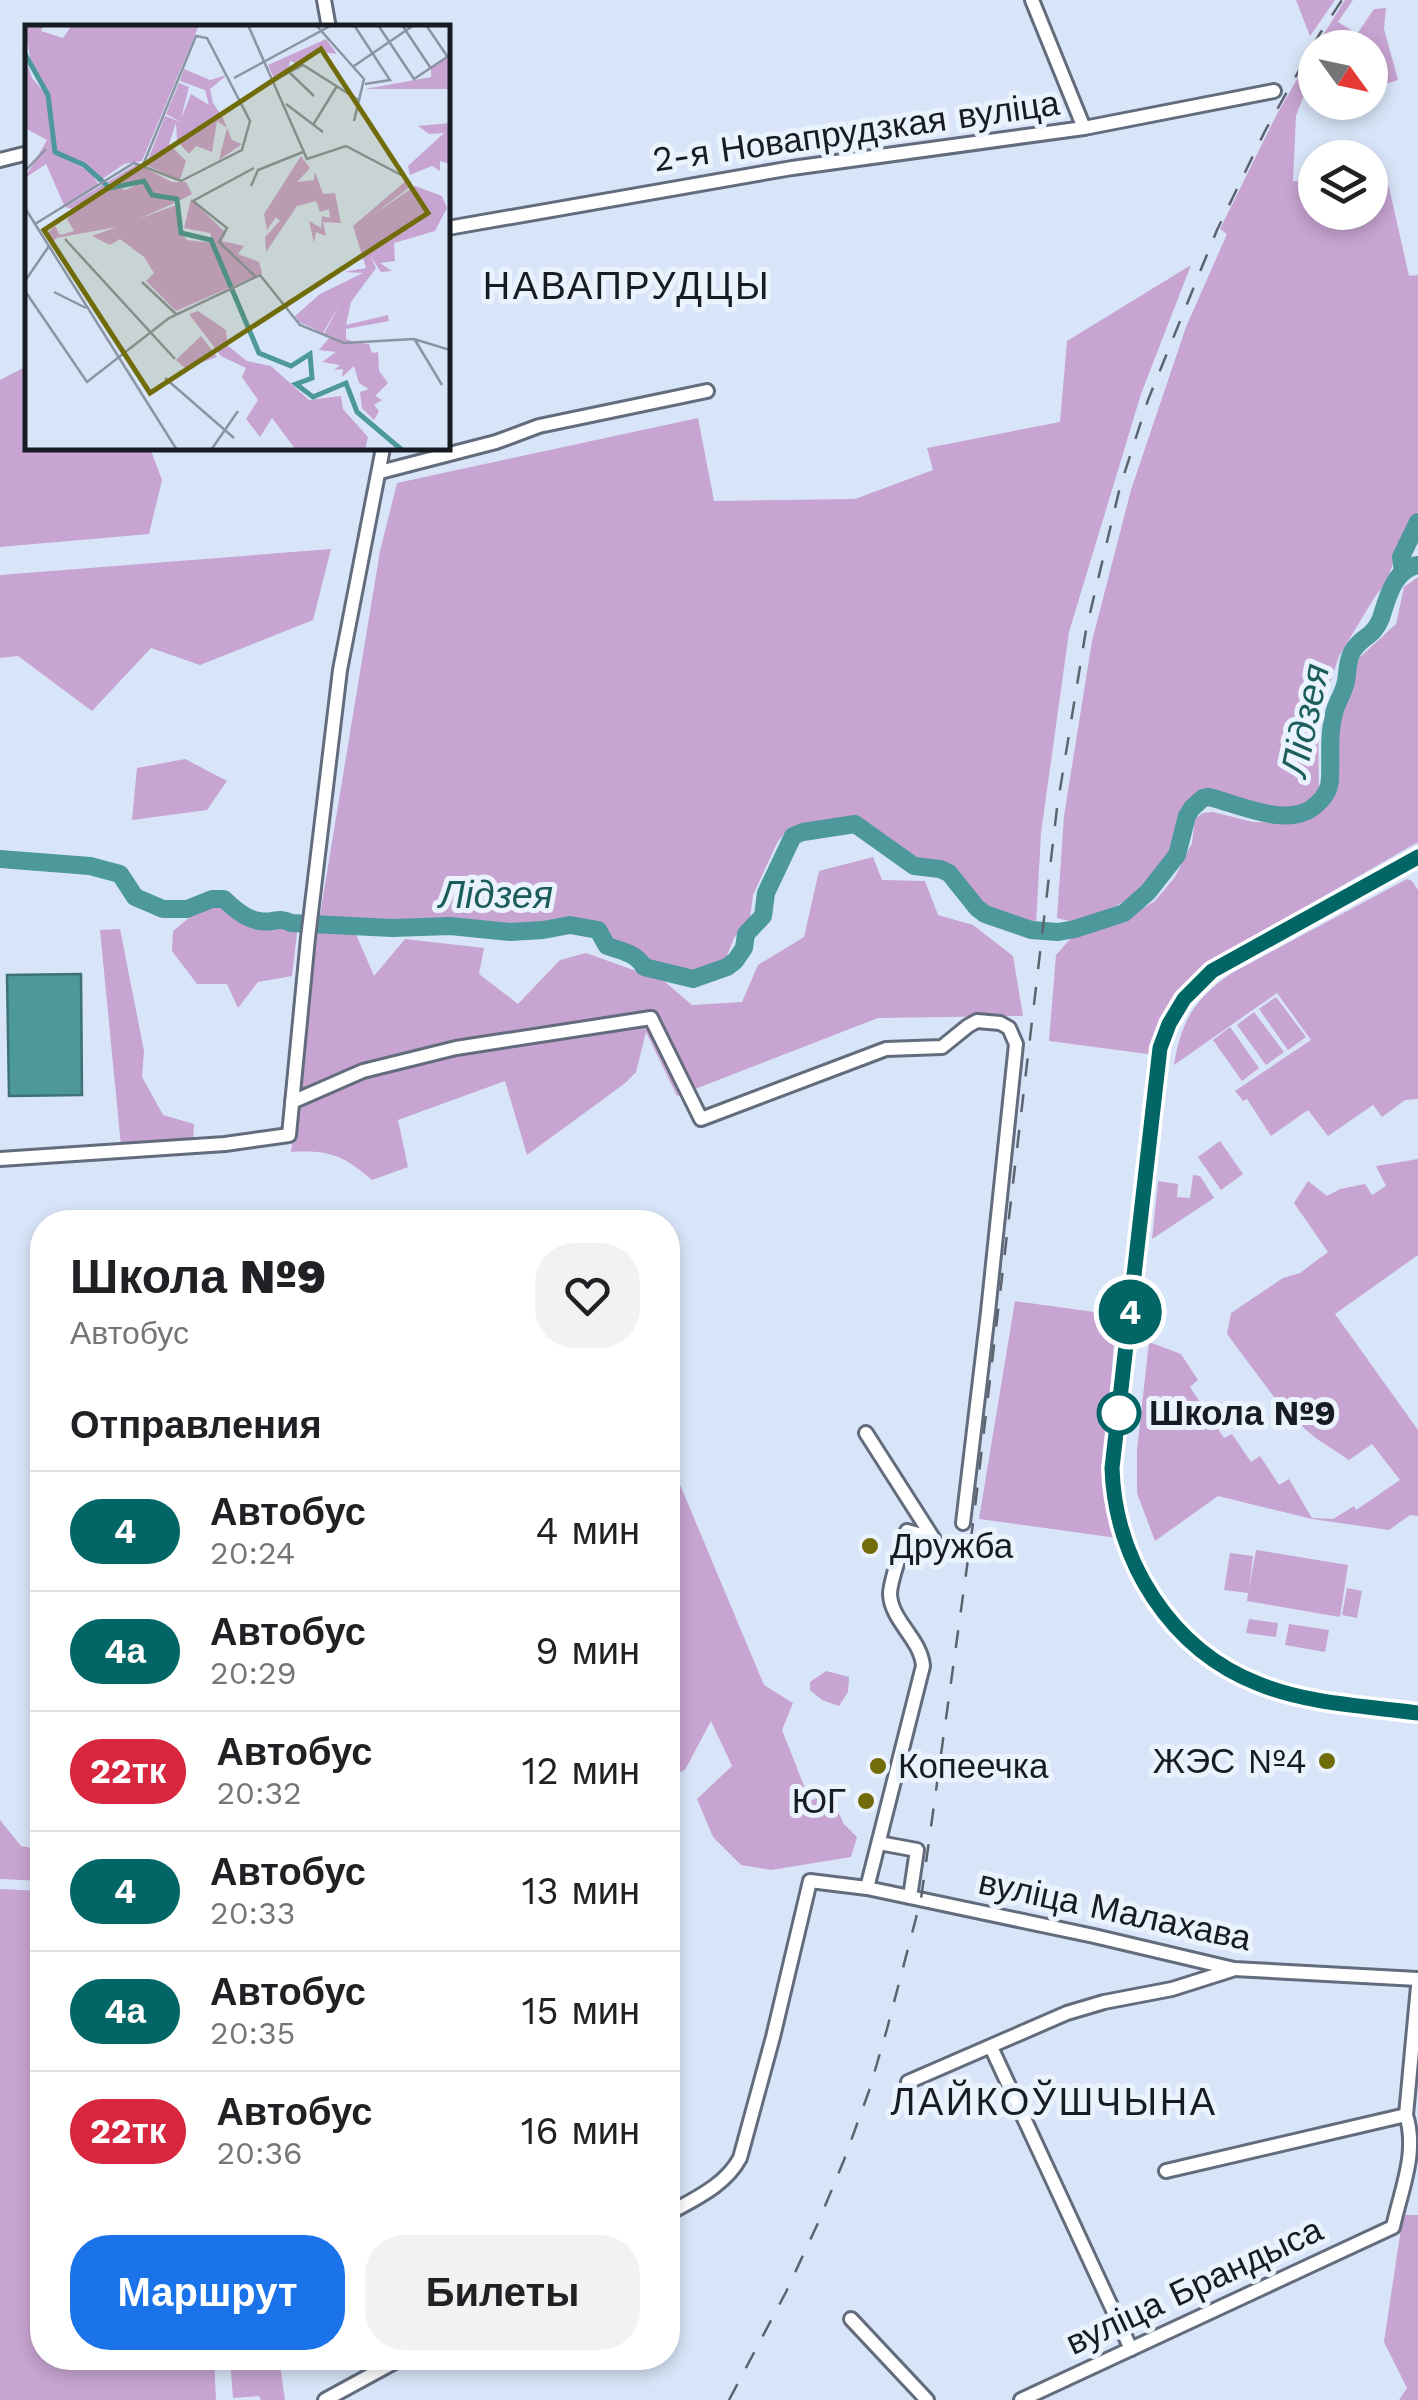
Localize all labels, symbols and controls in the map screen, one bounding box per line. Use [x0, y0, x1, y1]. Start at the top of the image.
inset map [25, 25, 450, 450]
north arrow [1298, 30, 1388, 120]
map controls [1298, 30, 1388, 230]
street label: 2-я Новапрудзкая вуліца [650, 82, 1063, 180]
button: layers [1298, 140, 1388, 230]
district label: НАВАПРУДЦЫ [483, 264, 771, 308]
water label: Лідзея [1271, 660, 1338, 783]
water label: Лідзея [436, 873, 553, 917]
button: heart [535, 1243, 640, 1348]
text: Школа №9 [70, 1248, 326, 1305]
line badge: 4 [1098, 1280, 1162, 1344]
text: 4 [1119, 1291, 1141, 1333]
text: Автобус [70, 1314, 189, 1352]
marker: Школа №9 [1098, 1392, 1140, 1434]
place label: Школа №9 [1149, 1392, 1336, 1434]
text: Отправления [70, 1403, 322, 1447]
text: Автобус [210, 1490, 366, 1534]
text: 4 мин [535, 1509, 640, 1553]
text: 4 [114, 1510, 136, 1552]
place label: Дружба [890, 1525, 1014, 1567]
text: 20:24 [210, 1534, 295, 1572]
marker: Дружба [859, 1535, 881, 1557]
text: Автобус [210, 1610, 366, 1654]
text: 9 мин [535, 1629, 640, 1673]
text: 4а [104, 1630, 146, 1672]
text: 20:29 [210, 1654, 296, 1692]
text: Автобус [216, 1730, 372, 1774]
place label: ЖЭС №4 [1153, 1740, 1307, 1782]
place label: Копеечка [898, 1745, 1049, 1787]
text: 12 мин [522, 1749, 640, 1793]
text: 22тк [90, 1750, 166, 1792]
marker: ЖЭС №4 [1316, 1750, 1338, 1772]
marker: Копеечка [867, 1755, 889, 1777]
text: 20:32 [216, 1774, 302, 1812]
place label: ЮГ [792, 1780, 846, 1822]
marker: ЮГ [855, 1790, 877, 1812]
text: Автобус [210, 1850, 366, 1894]
street label: вуліца Малахава [975, 1861, 1256, 1959]
text: 13 мин [522, 1869, 640, 1913]
text: 4 [114, 1870, 136, 1912]
text: 20:33 [210, 1894, 295, 1932]
text: Автобус [210, 1970, 366, 2014]
text: 15 мин [522, 1989, 640, 2033]
text: 4а [104, 1990, 146, 2032]
text: 20:35 [210, 2014, 295, 2052]
district label: ЛАЙКОЎШЧЫНА [890, 2079, 1218, 2124]
text: Автобус [216, 2090, 372, 2134]
text: 16 мин [521, 2109, 640, 2153]
text: 22тк [90, 2110, 166, 2152]
text: 20:36 [216, 2134, 303, 2172]
street label: вуліца Брандыса [1059, 2208, 1329, 2364]
button: Маршрут [70, 2235, 345, 2350]
button: Билеты [365, 2235, 640, 2350]

